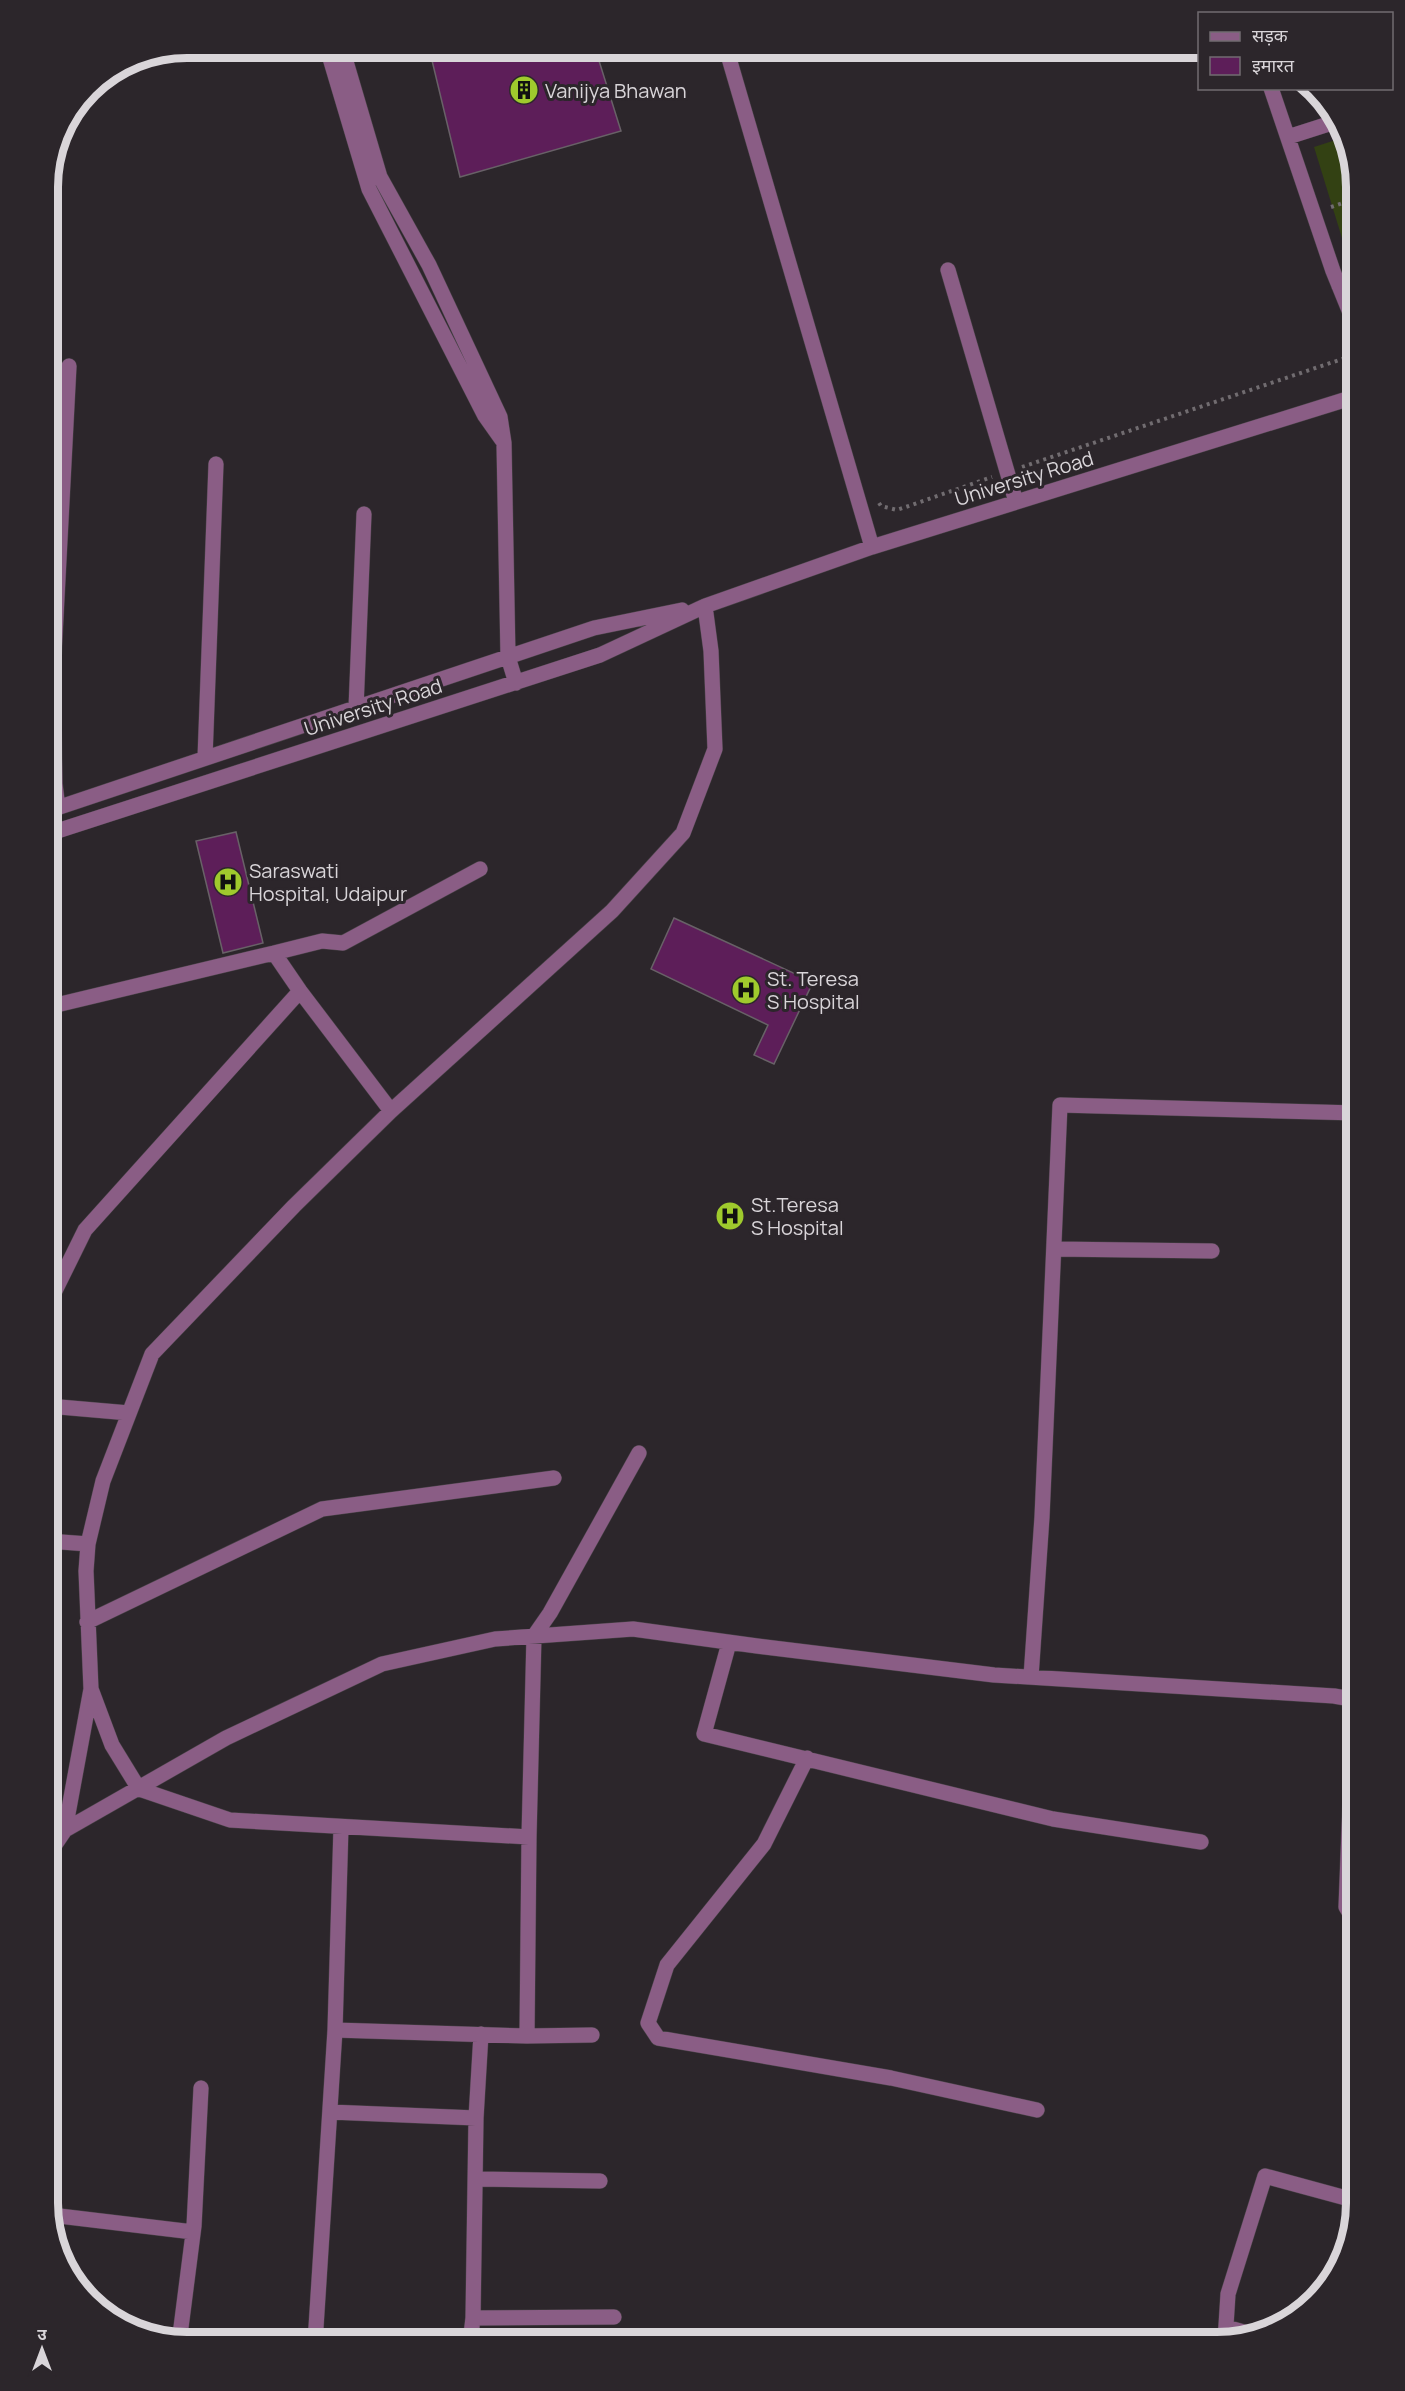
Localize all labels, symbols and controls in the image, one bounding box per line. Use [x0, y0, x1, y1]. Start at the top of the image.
legend [1198, 12, 1393, 90]
text: सड़क [1252, 23, 1289, 47]
text: इमारत [1252, 53, 1295, 77]
building icon: Vanijya Bhawan [508, 74, 540, 106]
place label: Vanijya Bhawan [545, 77, 687, 104]
street label: University Road [951, 444, 1097, 512]
street label: University Road [301, 672, 445, 742]
place label: Saraswati Hospital, Udaipur [249, 857, 407, 907]
hospital icon: Saraswati Hospital, Udaipur [212, 866, 244, 898]
place label: St. Teresa S Hospital [767, 965, 860, 1015]
hospital icon: St. Teresa S Hospital [730, 974, 762, 1006]
place label: St.Teresa S Hospital [751, 1191, 844, 1241]
hospital icon: St.Teresa S Hospital [714, 1200, 746, 1232]
north arrow [12, 2319, 72, 2379]
text: उ [37, 2323, 47, 2345]

